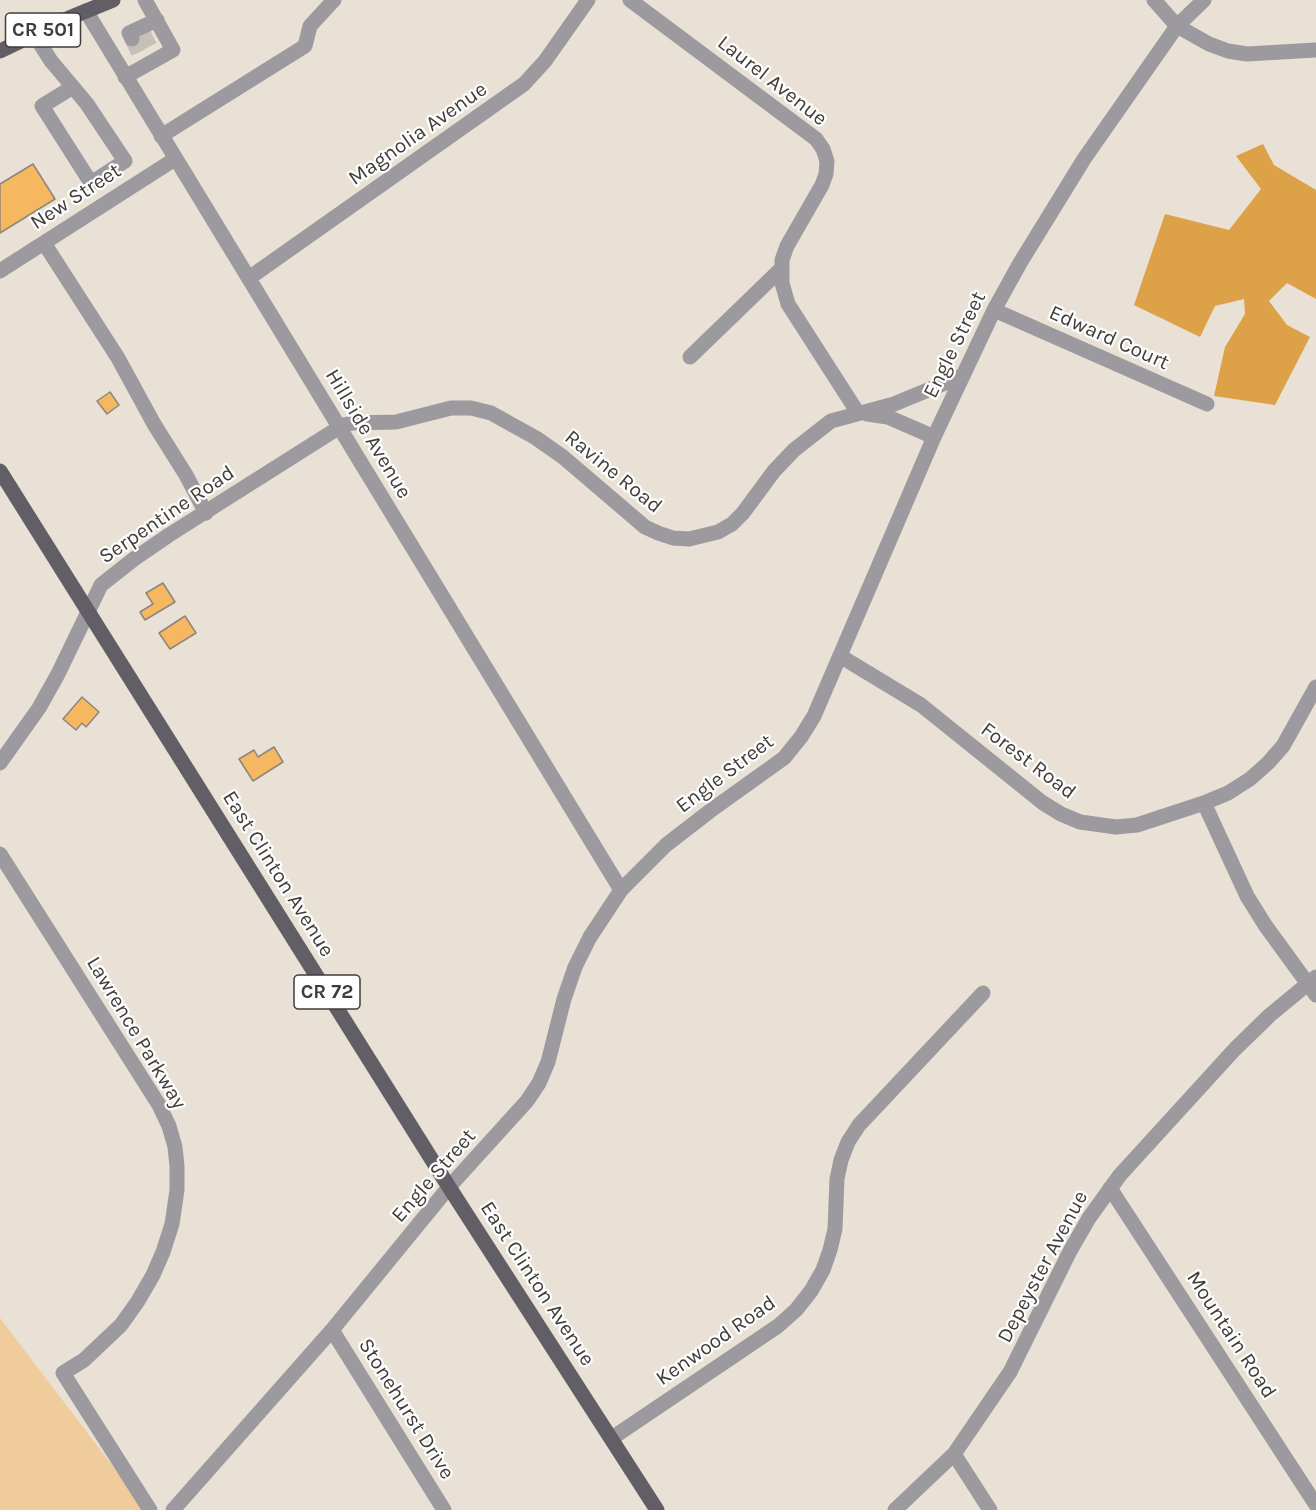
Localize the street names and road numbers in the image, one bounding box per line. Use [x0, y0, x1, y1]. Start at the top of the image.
road number: CR 501 [6, 13, 80, 47]
street label: Laurel Avenue [712, 30, 832, 132]
street label: Magnolia Avenue [344, 77, 492, 191]
street label: New Street [26, 158, 126, 236]
street label: Engle Street [918, 288, 992, 402]
street label: Edward Court [1045, 300, 1173, 376]
street label: Hillside Avenue [319, 365, 417, 503]
street label: Ravine Road [559, 425, 667, 519]
street label: Serpentine Road [95, 460, 239, 570]
street label: Forest Road [975, 717, 1081, 805]
street label: Engle Street [671, 729, 779, 819]
street label: East Clinton Avenue [217, 786, 339, 962]
street label: Lawrence Parkway [81, 952, 191, 1114]
road number: CR 72 [294, 975, 360, 1009]
street label: Engle Street [387, 1124, 481, 1228]
street label: Depeyster Avenue [992, 1187, 1094, 1347]
street label: East Clinton Avenue [474, 1197, 600, 1371]
street label: Mountain Road [1181, 1267, 1281, 1403]
street label: Kenwood Road [651, 1290, 781, 1392]
street label: Stonehurst Drive [353, 1334, 459, 1484]

